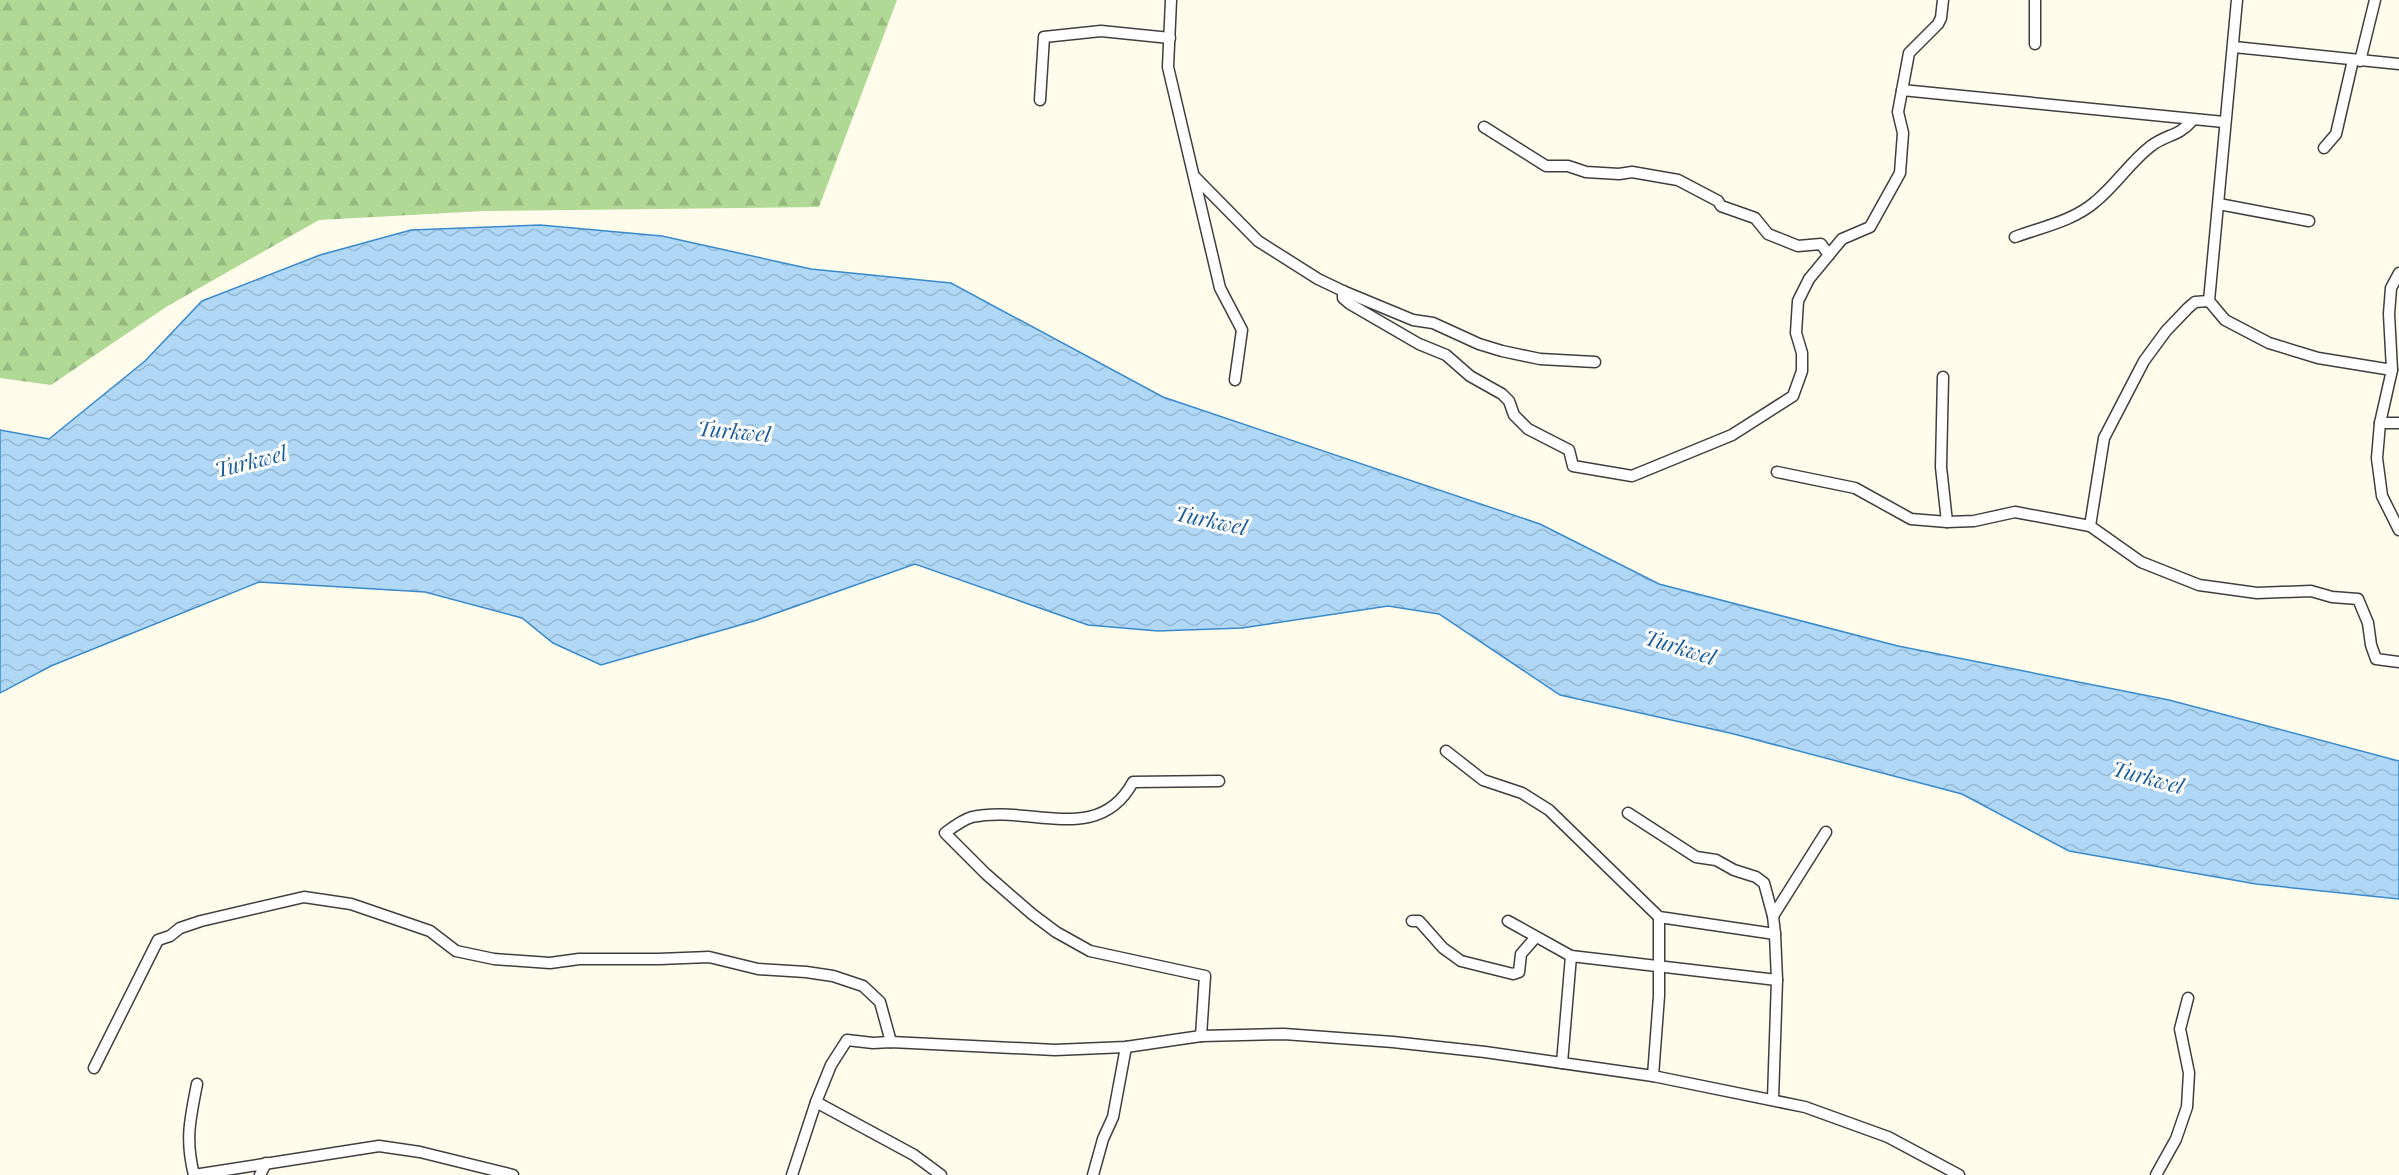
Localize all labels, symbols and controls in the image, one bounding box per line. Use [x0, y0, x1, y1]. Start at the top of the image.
water label: Turkwel [697, 413, 773, 447]
water label: Turkwel [212, 437, 290, 482]
water label: Turkwel [1173, 498, 1251, 541]
water label: Turkwel [1642, 622, 1721, 670]
water label: Turkwel [2110, 753, 2189, 799]

